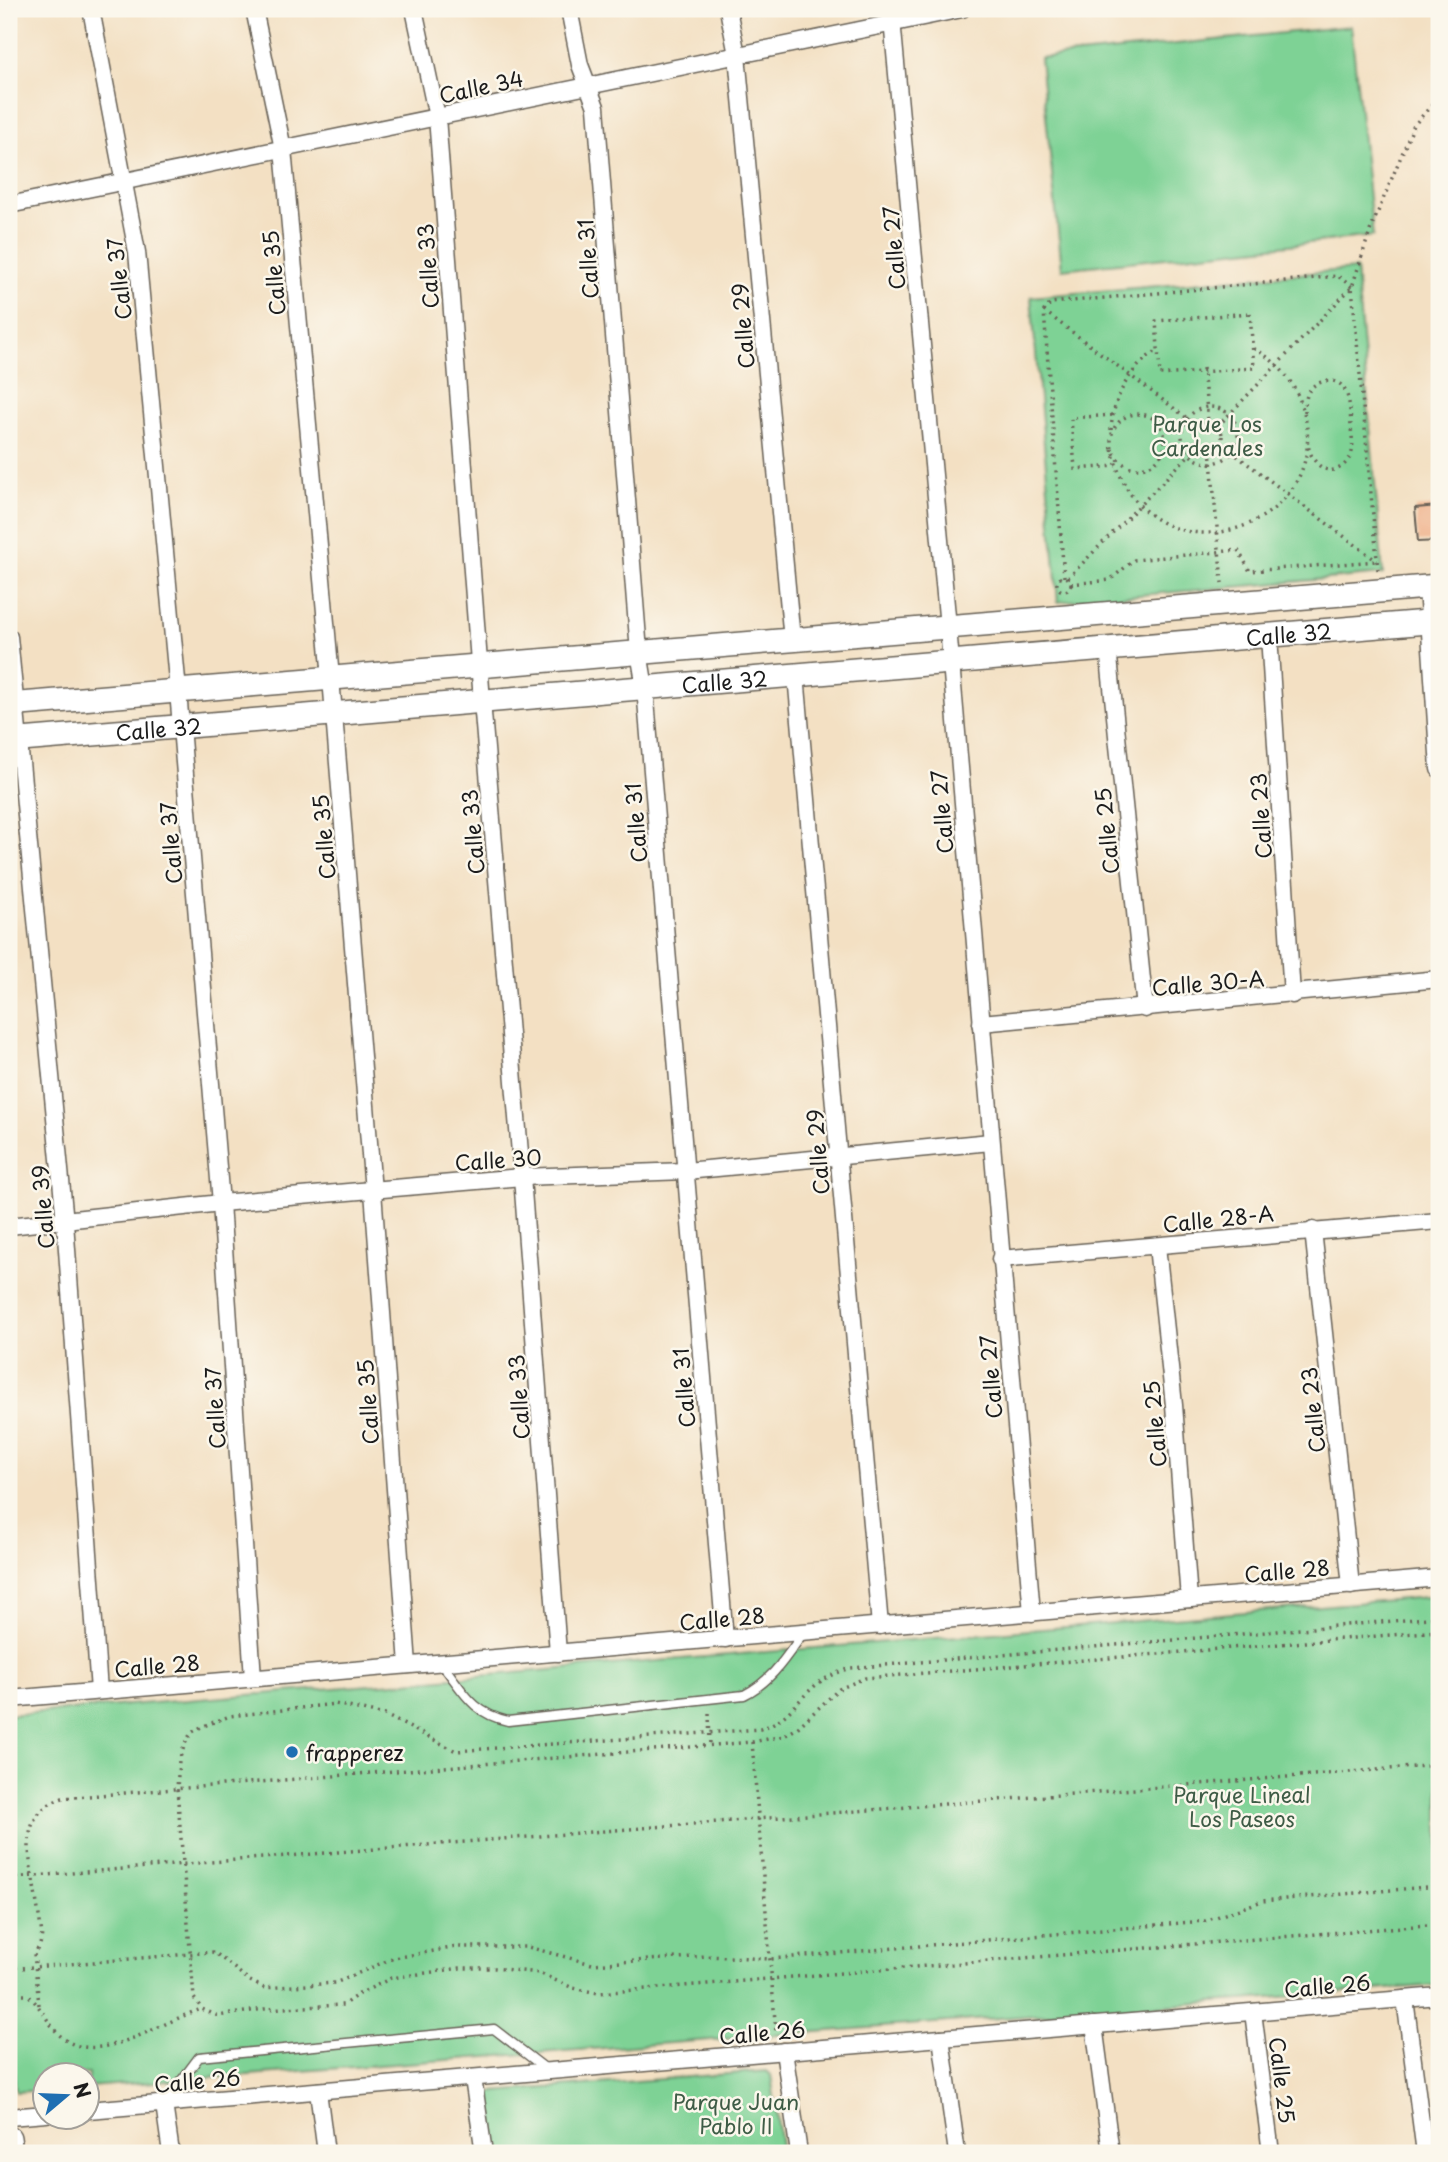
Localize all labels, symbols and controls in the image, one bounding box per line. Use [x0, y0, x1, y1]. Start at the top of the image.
street label: Calle 34 [436, 61, 526, 111]
street label: Calle 27 [873, 205, 913, 291]
street label: Calle 31 [568, 218, 606, 300]
street label: Calle 33 [408, 222, 446, 310]
street label: Calle 35 [253, 229, 293, 317]
street label: Calle 37 [97, 236, 139, 322]
street label: Calle 29 [722, 282, 762, 370]
park label: Parque Los Cardenales [1151, 407, 1263, 463]
street label: Calle 32 [1244, 614, 1333, 653]
street label: Calle 32 [680, 661, 769, 700]
street label: Calle 32 [114, 709, 203, 748]
street label: Calle 27 [921, 769, 961, 855]
street label: Calle 23 [1241, 772, 1279, 860]
street label: Calle 31 [616, 782, 654, 864]
street label: Calle 25 [1086, 786, 1126, 876]
street label: Calle 33 [452, 788, 492, 876]
street label: Calle 35 [303, 793, 343, 881]
street label: Calle 37 [150, 801, 190, 885]
street label: Calle 30-A [1150, 961, 1266, 1003]
street label: Calle 29 [797, 1108, 837, 1196]
street label: Calle 30 [453, 1140, 543, 1178]
street label: Calle 39 [22, 1164, 62, 1250]
street label: Calle 28-A [1161, 1196, 1275, 1240]
street label: Calle 27 [970, 1334, 1010, 1420]
street label: Calle 31 [664, 1347, 702, 1429]
street label: Calle 33 [499, 1353, 537, 1441]
street label: Calle 35 [348, 1358, 386, 1446]
street label: Calle 23 [1292, 1365, 1332, 1455]
street label: Calle 37 [195, 1366, 233, 1450]
street label: Calle 25 [1134, 1379, 1174, 1469]
street label: Calle 28 [1243, 1550, 1331, 1590]
street label: Calle 28 [678, 1598, 766, 1638]
street label: Calle 28 [113, 1645, 201, 1685]
place label: frapperez [306, 1736, 404, 1768]
marker: frapperez [284, 1744, 300, 1760]
park label: Parque Lineal Los Paseos [1173, 1778, 1311, 1834]
street label: Calle 26 [1282, 1965, 1372, 2005]
street label: Calle 26 [717, 2012, 807, 2052]
street label: Calle 25 [1262, 2035, 1304, 2125]
north arrow [32, 2060, 102, 2130]
street label: Calle 26 [152, 2060, 242, 2100]
text: N [67, 2078, 99, 2102]
park label: Parque Juan Pablo II [673, 2085, 799, 2141]

